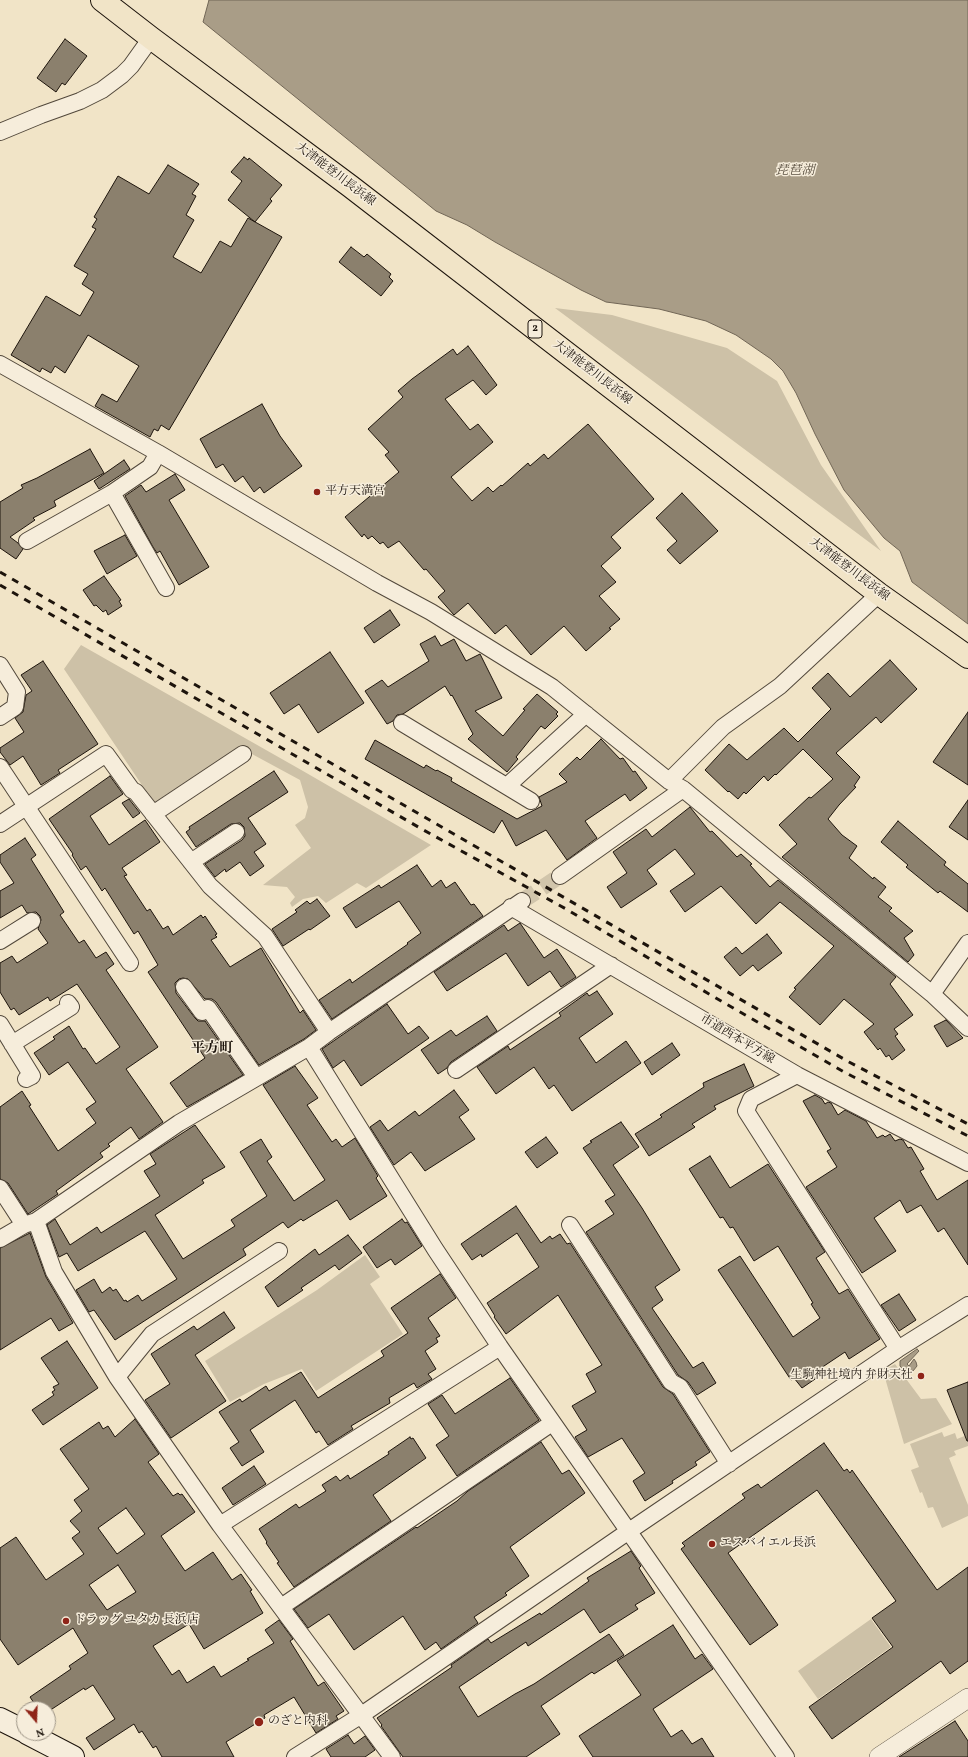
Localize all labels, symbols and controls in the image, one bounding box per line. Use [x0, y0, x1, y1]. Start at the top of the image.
street label: 大津能登川長浜線 [292, 140, 378, 210]
water label: 琵琶湖 [776, 164, 814, 180]
road number: 2 [528, 320, 542, 338]
street label: 大津能登川長浜線 [550, 338, 634, 408]
place label: 平方天満宮 [325, 485, 385, 499]
marker: 平方天満宮 [312, 487, 322, 497]
street label: 大津能登川長浜線 [806, 535, 892, 605]
street label: 市道西本平方線 [697, 1012, 777, 1068]
district label: 平方町 [191, 1041, 233, 1057]
place label: 生駒神社境内 弁財天社 [791, 1369, 913, 1383]
marker: 生駒神社境内 弁財天社 [916, 1371, 926, 1381]
place label: エスバイエル長浜 [720, 1537, 816, 1551]
marker: エスバイエル長浜 [707, 1539, 717, 1549]
place label: ドラッグ ユタカ 長浜店 [74, 1614, 199, 1628]
marker: ドラッグ ユタカ 長浜店 [61, 1616, 71, 1626]
north arrow [16, 1701, 56, 1741]
place label: のざと内科 [268, 1715, 328, 1729]
marker: のざと内科 [253, 1716, 265, 1728]
text: N [34, 1723, 46, 1740]

